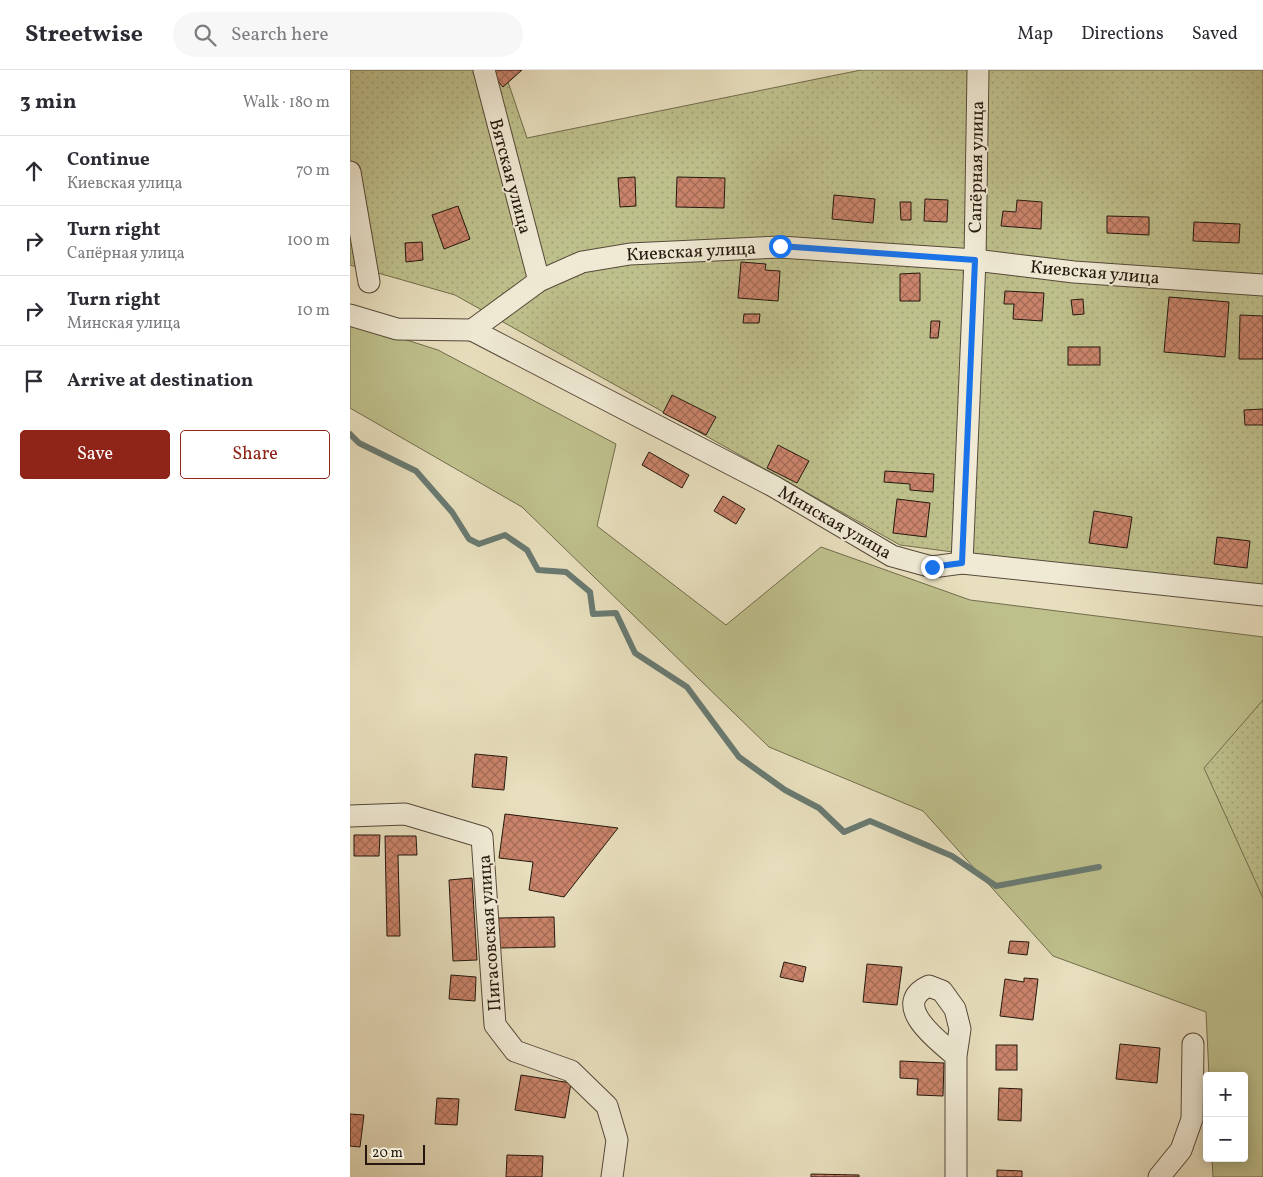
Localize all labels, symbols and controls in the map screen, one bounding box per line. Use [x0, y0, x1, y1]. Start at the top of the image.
search box [173, 12, 523, 57]
text: Streetwise [25, 18, 143, 52]
icon: search [191, 21, 219, 49]
text: Search here [231, 22, 328, 48]
text: Map [1017, 22, 1053, 47]
text: Directions [1081, 22, 1164, 47]
text: Saved [1192, 22, 1238, 47]
text: 3 min [20, 88, 76, 117]
text: Walk · 180 m [243, 92, 330, 114]
street label: Сапёрная улица [964, 101, 991, 233]
street label: Вятская улица [482, 116, 537, 237]
text: Continue [67, 147, 150, 173]
icon: ahead [20, 157, 48, 185]
text: 70 m [296, 160, 330, 182]
text: Киевская улица [67, 173, 183, 195]
text: Turn right [67, 217, 160, 243]
icon: right [20, 227, 48, 255]
text: 100 m [287, 230, 330, 252]
route start [769, 235, 792, 258]
street label: Киевская улица [626, 237, 757, 268]
text: Сапёрная улица [67, 243, 185, 265]
street label: Киевская улица [1029, 255, 1161, 292]
text: Turn right [67, 287, 160, 313]
icon: right [20, 297, 48, 325]
text: 10 m [297, 300, 330, 322]
text: Минская улица [67, 313, 181, 335]
icon: arrive [20, 367, 48, 395]
text: Arrive at destination [67, 368, 253, 394]
button: Save [20, 430, 170, 479]
button: Share [180, 430, 330, 479]
street label: Минская улица [773, 481, 896, 566]
route end [921, 556, 944, 579]
street label: Пигасовская улица [473, 854, 508, 1012]
map controls [1203, 1072, 1248, 1162]
button: + [1203, 1072, 1248, 1117]
button: − [1203, 1117, 1248, 1162]
scale bar [365, 1142, 425, 1165]
text: 20 m [372, 1144, 403, 1163]

